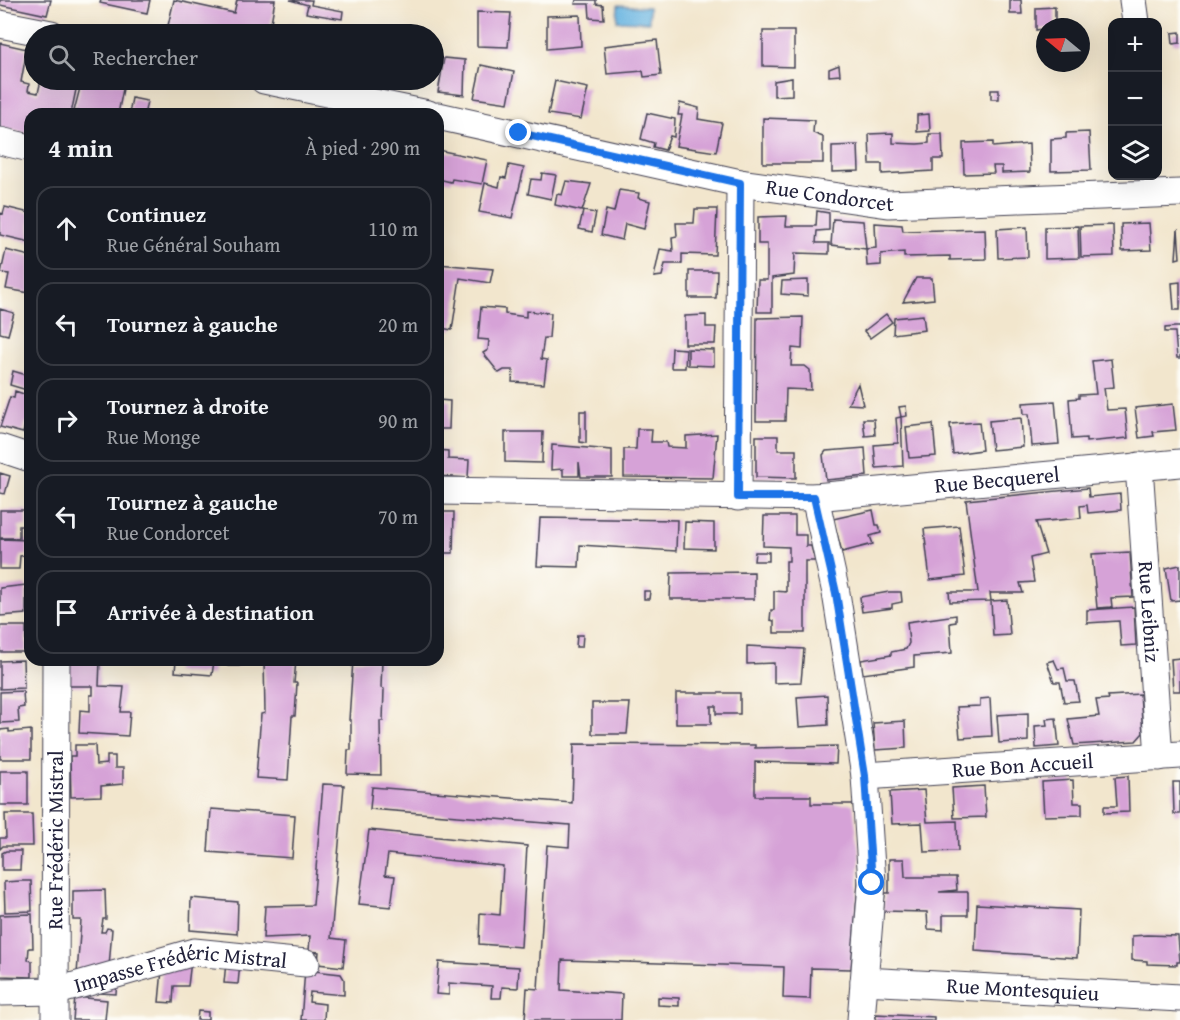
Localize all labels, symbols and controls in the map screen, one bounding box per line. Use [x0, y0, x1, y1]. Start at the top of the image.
north arrow [1036, 18, 1090, 72]
map controls [1108, 18, 1162, 180]
button: + [1108, 18, 1162, 72]
search box [24, 24, 444, 90]
icon: search [45, 41, 78, 74]
text: Rechercher [93, 41, 198, 73]
button: − [1108, 72, 1162, 126]
route end [505, 119, 531, 145]
button: layers [1108, 126, 1162, 180]
text: 4 min [48, 128, 113, 167]
text: À pied · 290 m [305, 133, 420, 162]
street label: Rue Condorcet [764, 171, 895, 219]
text: Continuez [107, 198, 206, 230]
icon: ahead [50, 212, 83, 245]
text: 110 m [368, 214, 418, 243]
text: Rue Général Souham [107, 230, 280, 259]
icon: left [50, 308, 83, 341]
text: Tournez à gauche [107, 308, 278, 340]
text: 20 m [378, 310, 418, 339]
text: Tournez à droite [107, 390, 269, 422]
icon: right [50, 404, 83, 437]
text: 90 m [378, 406, 418, 435]
text: Rue Monge [107, 422, 200, 451]
street label: Rue Becquerel [933, 458, 1061, 501]
text: Tournez à gauche [107, 486, 278, 518]
icon: left [50, 500, 83, 533]
text: 70 m [378, 502, 418, 531]
text: Rue Condorcet [107, 518, 230, 547]
street label: Rue Leibniz [1131, 560, 1168, 663]
icon: arrive [50, 596, 83, 629]
text: Arrivée à destination [107, 596, 314, 628]
street label: Rue Bon Accueil [951, 745, 1094, 785]
street label: Rue Frédéric Mistral [39, 750, 71, 930]
route start [858, 869, 884, 895]
street label: Impasse Frédéric Mistral [70, 936, 289, 1000]
street label: Rue Montesquieu [946, 969, 1101, 1009]

